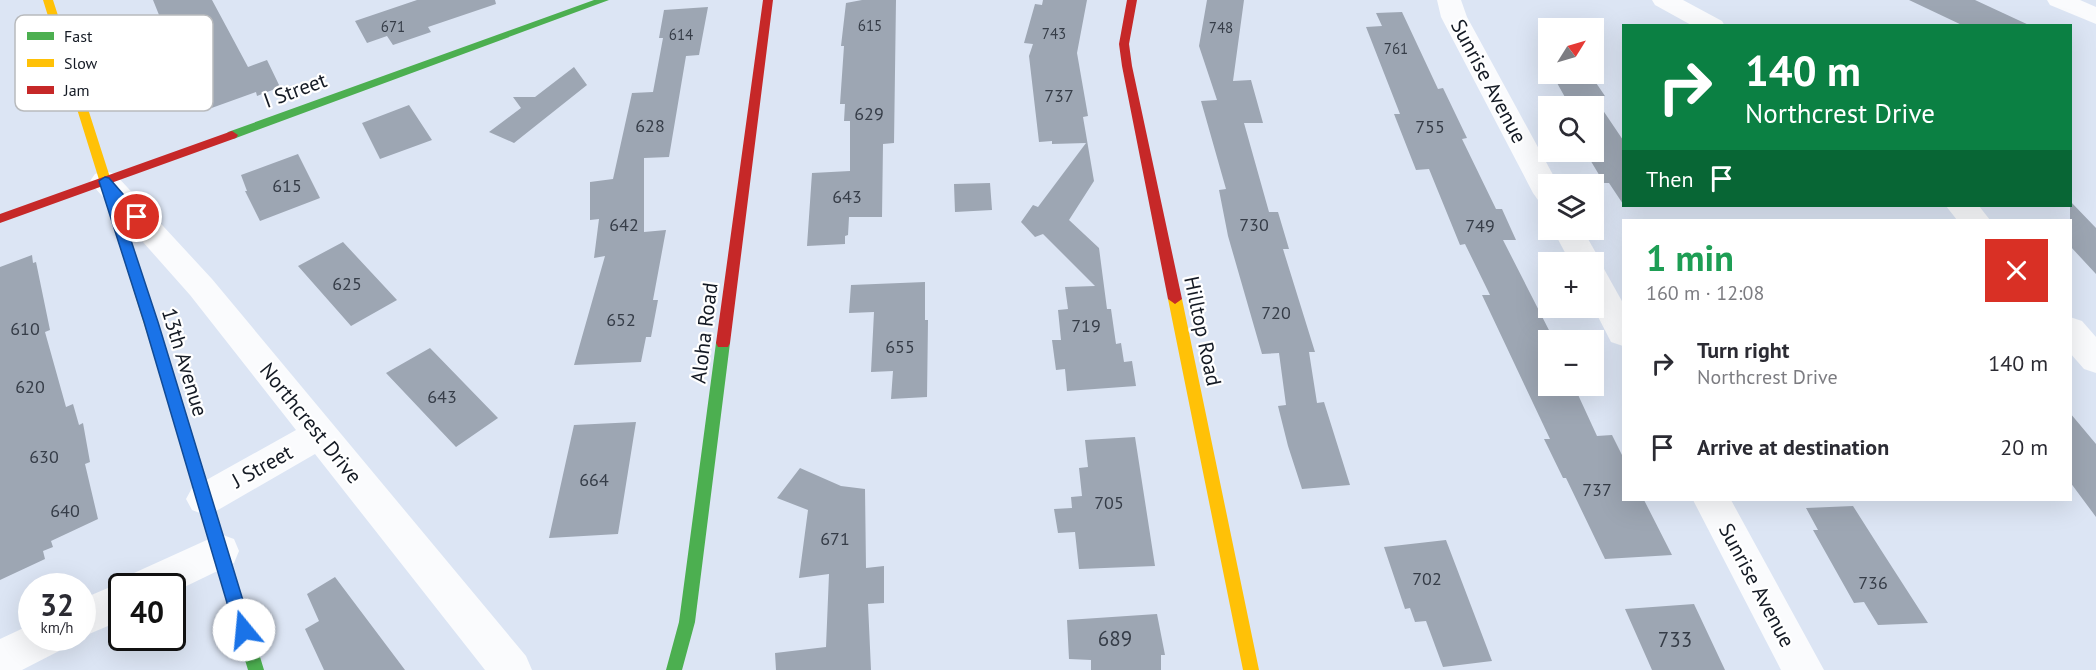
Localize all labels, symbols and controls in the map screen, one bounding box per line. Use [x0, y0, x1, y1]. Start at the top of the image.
street label: Sunrise Avenue [1445, 14, 1533, 148]
legend [15, 15, 213, 111]
house number: 615 [858, 16, 882, 35]
house number: 671 [381, 17, 405, 36]
house number: 748 [1209, 18, 1233, 37]
north arrow [1538, 18, 1604, 84]
map controls [1538, 18, 1604, 396]
house number: 743 [1042, 24, 1066, 43]
house number: 614 [669, 25, 693, 44]
text: Fast [64, 26, 93, 46]
house number: 761 [1384, 39, 1408, 58]
text: 140 m [1745, 43, 1861, 98]
icon: right [1646, 48, 1724, 126]
text: Slow [64, 53, 98, 73]
street label: I Street [260, 66, 330, 114]
text: Jam [63, 80, 90, 100]
house number: 737 [1044, 84, 1074, 107]
button: search [1538, 96, 1604, 162]
text: Northcrest Drive [1745, 96, 1935, 130]
house number: 629 [854, 102, 884, 125]
house number: 628 [635, 114, 665, 137]
house number: 755 [1415, 115, 1445, 138]
icon: arrive [1705, 162, 1738, 195]
text: Then [1646, 165, 1693, 193]
house number: 615 [272, 174, 302, 197]
button: layers [1538, 174, 1604, 240]
house number: 643 [832, 185, 862, 208]
pin [111, 191, 162, 242]
icon: arrive [120, 200, 153, 233]
house number: 642 [609, 213, 639, 236]
house number: 730 [1239, 213, 1269, 236]
house number: 749 [1465, 214, 1495, 237]
text: 1 min [1646, 234, 1734, 281]
button: close [1985, 239, 2048, 302]
button: + [1538, 252, 1604, 318]
house number: 625 [332, 272, 362, 295]
street label: Hilltop Road [1178, 274, 1228, 388]
text: 160 m · 12:08 [1646, 280, 1764, 306]
street label: Aloha Road [684, 281, 724, 385]
house number: 720 [1261, 301, 1291, 324]
street label: 13th Avenue [156, 304, 214, 420]
house number: 652 [606, 308, 636, 331]
house number: 719 [1071, 314, 1101, 337]
house number: 610 [10, 317, 40, 340]
button: − [1538, 330, 1604, 396]
house number: 655 [885, 335, 915, 358]
text: Turn right [1697, 336, 1789, 364]
icon: right [1646, 347, 1679, 380]
text: 140 m [1988, 349, 2048, 377]
street label: Northcrest Drive [254, 357, 368, 489]
text: Northcrest Drive [1697, 364, 1838, 390]
house number: 620 [15, 375, 45, 398]
house number: 643 [427, 385, 457, 408]
icon: arrive [1646, 431, 1679, 464]
text: Arrive at destination [1697, 433, 1889, 461]
text: 20 m [2000, 433, 2048, 461]
street label: J Street [226, 438, 297, 494]
house number: 630 [29, 445, 59, 468]
house number: 664 [579, 468, 609, 491]
house number: 737 [1582, 478, 1612, 501]
house number: 705 [1094, 491, 1124, 514]
house number: 640 [50, 499, 80, 522]
street label: Sunrise Avenue [1713, 518, 1801, 652]
house number: 671 [820, 527, 850, 550]
house number: 702 [1412, 567, 1442, 590]
house number: 736 [1858, 571, 1888, 594]
speed limit sign: 40 [108, 573, 186, 651]
text: 32 [40, 585, 74, 624]
position arrow [212, 598, 276, 662]
text: km/h [41, 618, 73, 637]
house number: 689 [1098, 625, 1132, 652]
house number: 733 [1658, 626, 1692, 653]

